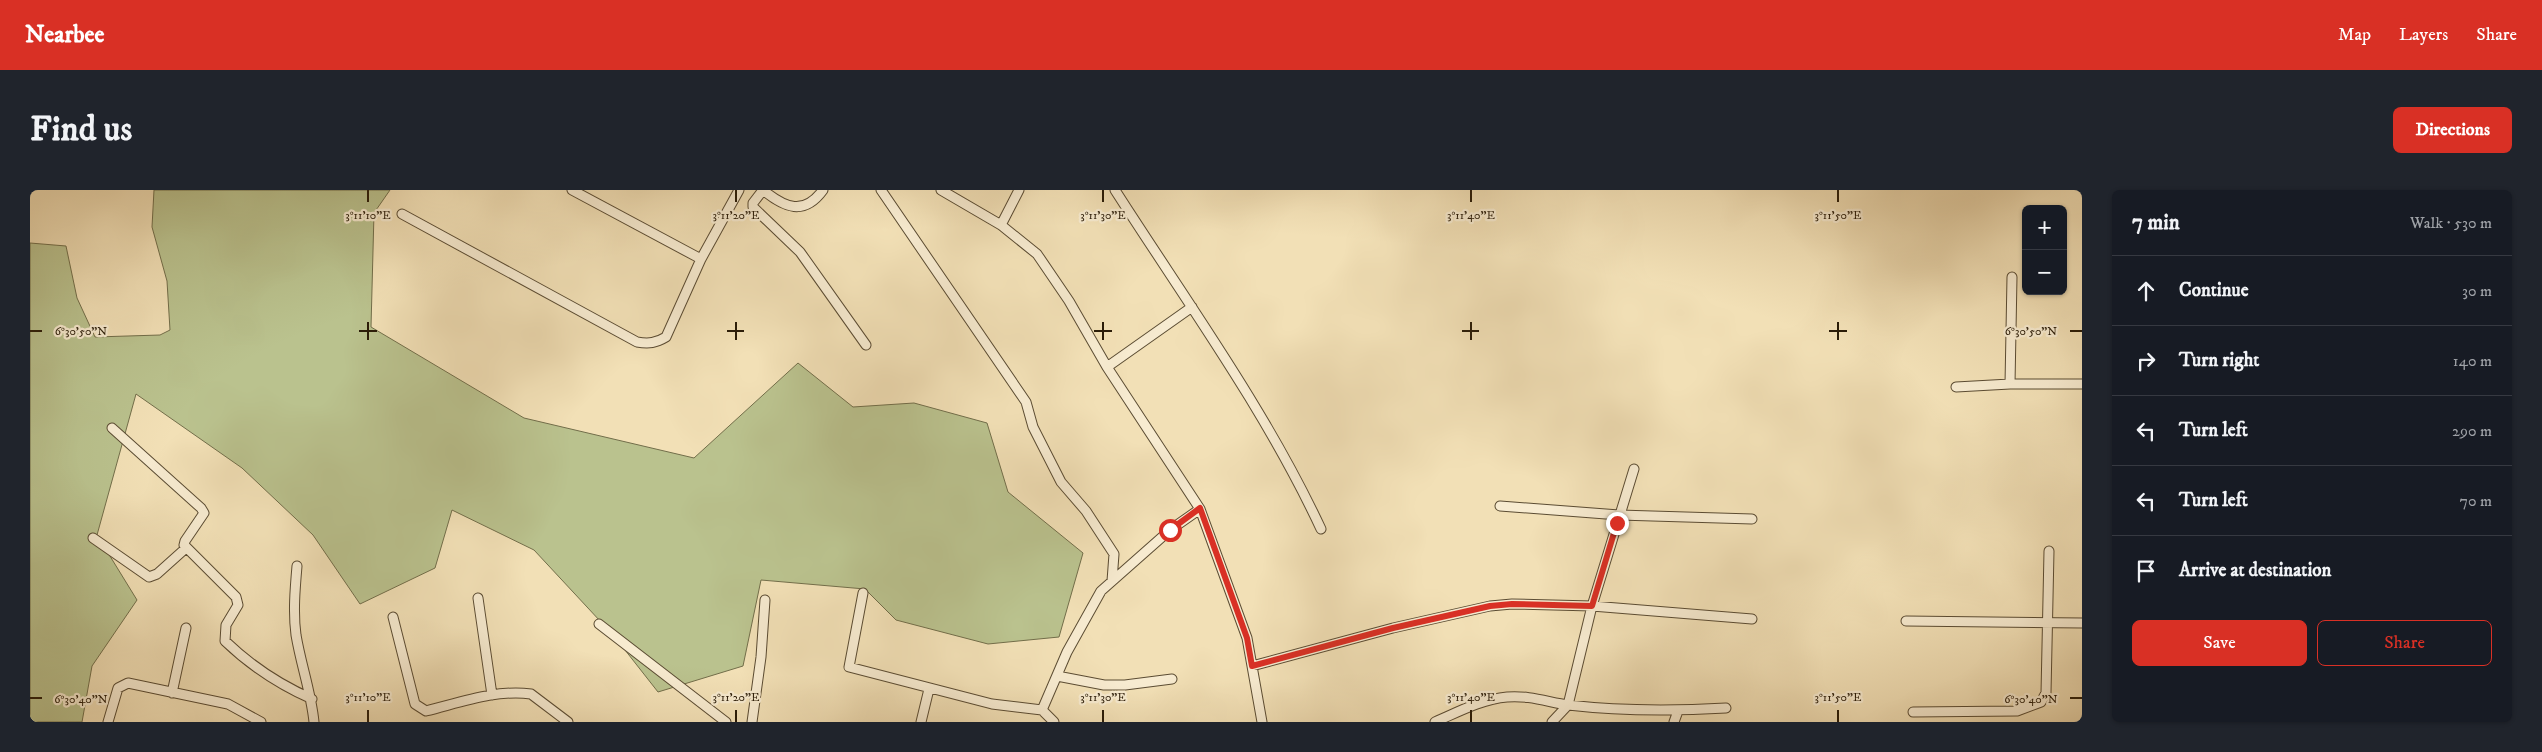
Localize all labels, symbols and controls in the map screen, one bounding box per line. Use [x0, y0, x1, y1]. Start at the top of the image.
text: Nearbee [25, 20, 104, 50]
text: Map [2338, 24, 2371, 46]
text: Layers [2399, 24, 2448, 46]
text: Share [2476, 24, 2517, 46]
button: Directions [2393, 107, 2512, 153]
text: Find us [30, 108, 132, 152]
map controls [2022, 205, 2067, 295]
button: + [2022, 205, 2067, 250]
text: 3°11'10"E [345, 208, 391, 223]
text: 3°11'20"E [712, 208, 760, 223]
text: 3°11'30"E [1080, 208, 1126, 223]
text: 3°11'40"E [1447, 208, 1496, 223]
text: 3°11'50"E [1814, 208, 1862, 223]
text: 7 min [2132, 210, 2180, 236]
text: Walk · 530 m [2410, 213, 2492, 233]
button: − [2022, 250, 2067, 295]
icon: ahead [2132, 277, 2160, 305]
text: Continue [2179, 279, 2249, 302]
text: 30 m [2462, 281, 2492, 301]
text: 6°30'50"N [55, 324, 107, 339]
text: 6°30'50"N [2005, 324, 2057, 339]
icon: right [2132, 347, 2160, 375]
text: Turn right [2179, 349, 2259, 372]
text: 140 m [2453, 351, 2492, 371]
icon: left [2132, 417, 2160, 445]
text: Turn left [2179, 419, 2248, 442]
text: 290 m [2452, 421, 2492, 441]
icon: left [2132, 487, 2160, 515]
text: Turn left [2179, 489, 2248, 512]
text: 70 m [2460, 491, 2492, 511]
route end [1606, 512, 1629, 535]
route start [1159, 519, 1182, 542]
icon: arrive [2132, 557, 2160, 585]
text: Arrive at destination [2179, 559, 2331, 582]
button: Save [2132, 620, 2307, 666]
button: Share [2317, 620, 2492, 666]
text: 3°11'10"E [345, 690, 391, 705]
text: 3°11'20"E [712, 690, 760, 705]
text: 3°11'30"E [1080, 690, 1126, 705]
text: 3°11'40"E [1447, 690, 1496, 705]
text: 3°11'50"E [1814, 690, 1862, 705]
text: 6°30'40"N [54, 692, 108, 707]
text: 6°30'40"N [2004, 692, 2058, 707]

